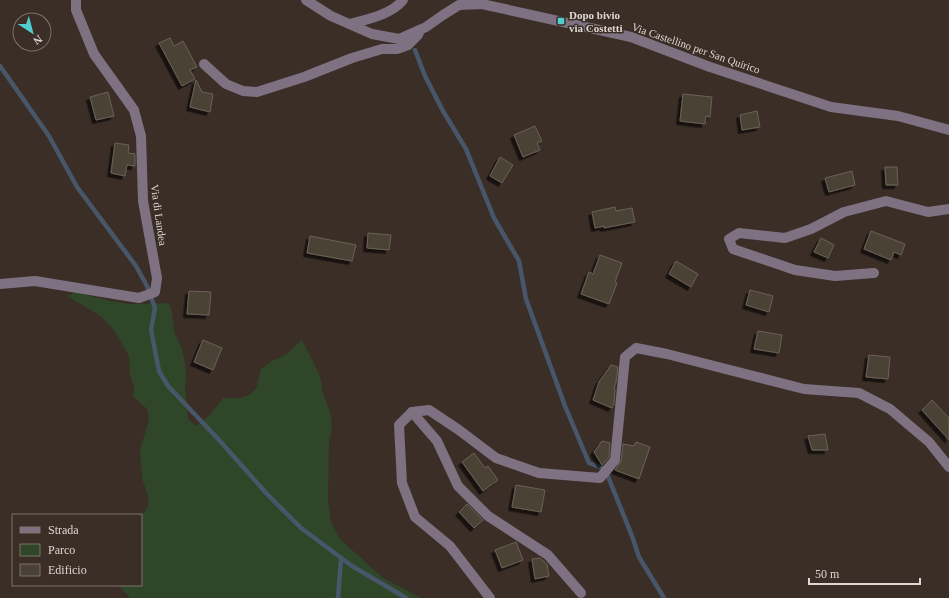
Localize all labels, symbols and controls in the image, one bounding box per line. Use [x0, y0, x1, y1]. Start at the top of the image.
place label: Dopo bivio via Costetti [569, 9, 622, 34]
north arrow [12, 12, 52, 52]
marker: Dopo bivio via Costetti [556, 16, 566, 26]
street label: Via Castellino per San Quirico [630, 20, 762, 76]
text: N [31, 33, 45, 47]
street label: Via di Landea [149, 184, 169, 246]
legend [12, 514, 142, 586]
text: Strada [48, 523, 79, 537]
text: Parco [48, 543, 75, 557]
scale bar [809, 560, 920, 586]
text: Edificio [48, 563, 87, 577]
text: 50 m [815, 567, 840, 581]

